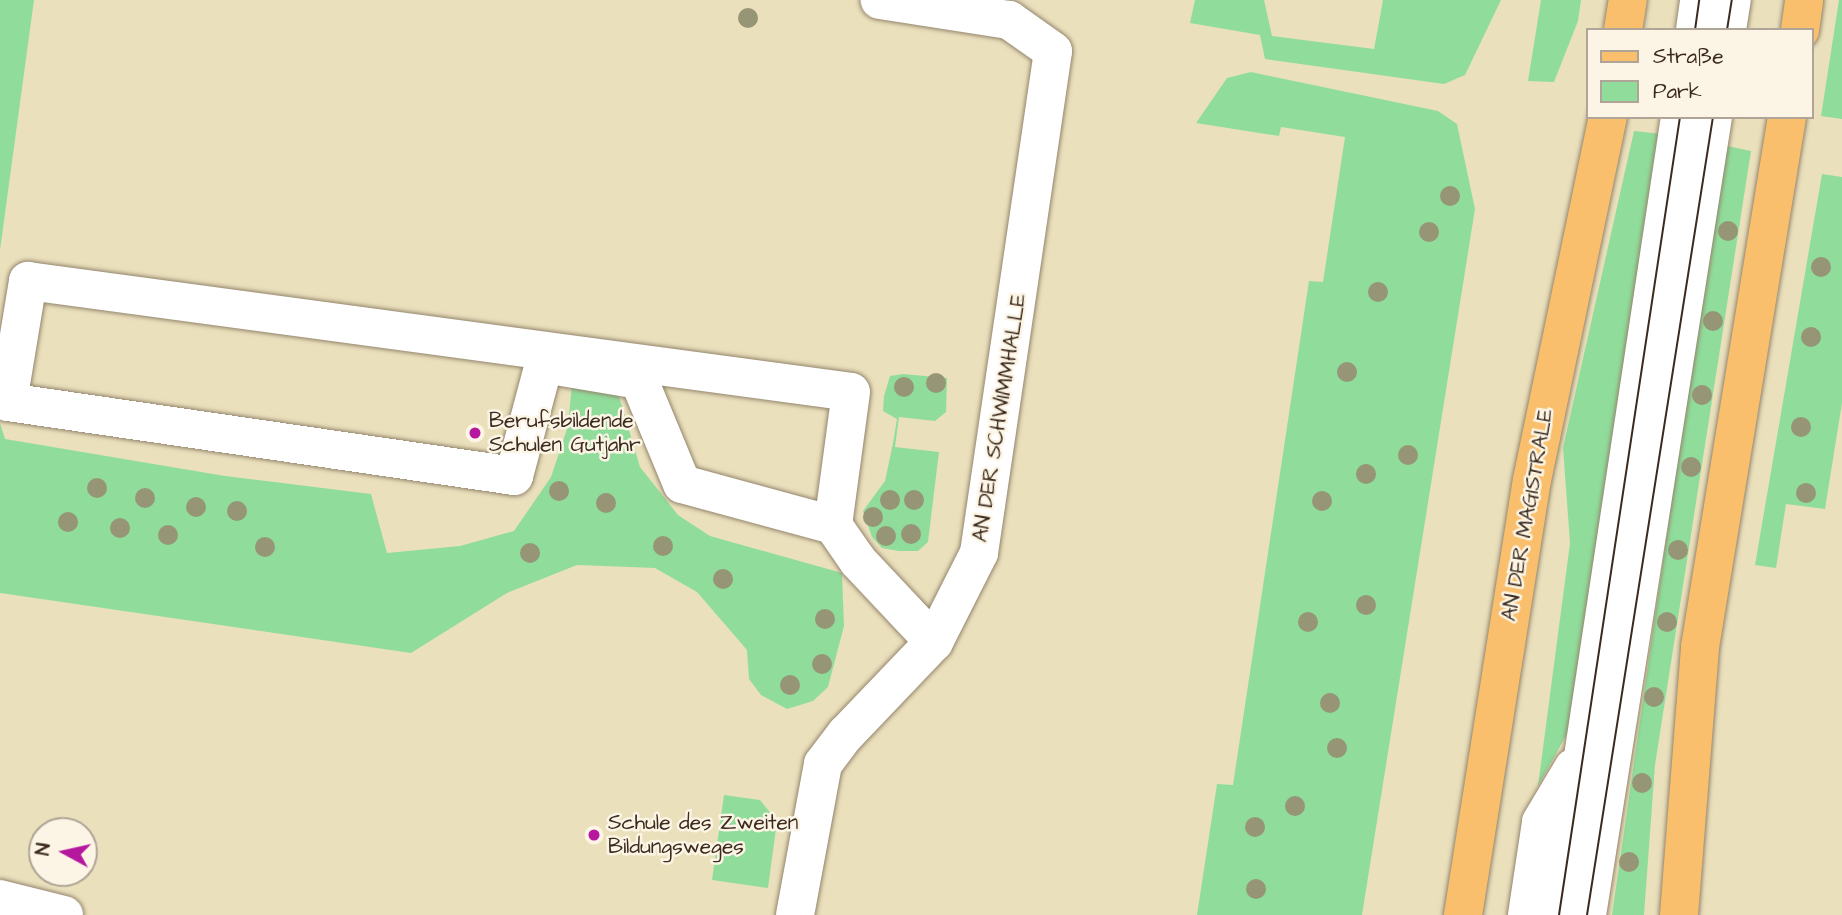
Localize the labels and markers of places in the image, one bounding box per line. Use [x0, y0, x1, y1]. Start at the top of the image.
place label: Berufsbildende Schulen Gutjahr [489, 408, 641, 458]
marker: Berufsbildende Schulen Gutjahr [467, 425, 483, 441]
place label: Schule des Zweiten Bildungsweges [608, 810, 798, 860]
marker: Schule des Zweiten Bildungsweges [586, 827, 602, 843]

